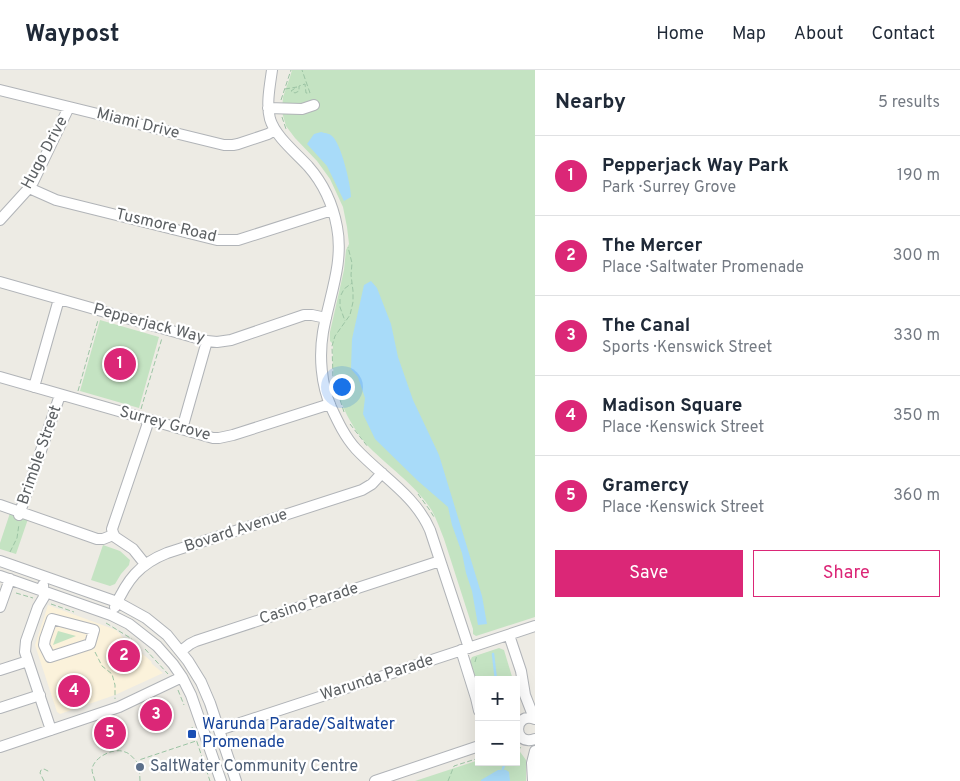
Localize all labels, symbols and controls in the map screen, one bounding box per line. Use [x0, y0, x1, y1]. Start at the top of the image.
text: Waypost [25, 20, 119, 50]
text: Home [656, 23, 704, 46]
text: Map [732, 23, 766, 46]
text: About [794, 23, 843, 46]
text: Contact [871, 23, 935, 46]
text: Nearby [555, 89, 626, 116]
text: 5 results [878, 93, 940, 113]
street label: Miami Drive [94, 104, 182, 144]
street label: Hugo Drive [17, 113, 73, 193]
text: Pepperjack Way Park [602, 154, 789, 178]
text: 1 [568, 166, 574, 186]
text: 190 m [897, 166, 940, 186]
text: Park · Surrey Grove [602, 178, 736, 198]
street label: Tusmore Road [114, 205, 218, 247]
text: The Mercer [602, 234, 702, 258]
text: 2 [566, 246, 576, 266]
text: 300 m [893, 246, 940, 266]
text: Place · Saltwater Promenade [602, 258, 804, 278]
street label: Pepperjack Way [91, 300, 207, 348]
text: The Canal [602, 314, 690, 338]
text: 3 [566, 326, 576, 346]
text: 330 m [893, 326, 940, 346]
text: Sports · Kenswick Street [602, 338, 772, 358]
pin: 1 [104, 345, 136, 383]
your location [329, 374, 355, 400]
text: Madison Square [602, 394, 742, 418]
street label: Surrey Grove [117, 402, 213, 446]
street label: Brimble Street [14, 403, 66, 507]
text: 4 [566, 406, 576, 426]
text: 350 m [893, 406, 940, 426]
text: Place · Kenswick Street [602, 418, 764, 438]
text: Gramercy [602, 474, 689, 498]
text: 5 [566, 486, 576, 506]
text: 360 m [893, 486, 940, 506]
text: Place · Kenswick Street [602, 498, 764, 518]
street label: Bovard Avenue [182, 505, 290, 557]
button: Save [555, 550, 743, 597]
button: Share [753, 550, 940, 597]
street label: Casino Parade [257, 579, 361, 629]
pin: 2 [108, 637, 140, 675]
street label: Warunda Parade [318, 650, 436, 706]
pin: 4 [58, 672, 90, 710]
map controls [475, 676, 520, 766]
button: + [475, 676, 520, 721]
pin: 3 [140, 696, 172, 734]
pin: 5 [94, 714, 126, 752]
place label: Warunda Parade/Saltwater Promenade [202, 715, 395, 753]
button: − [475, 721, 520, 766]
marker: Warunda Parade/Saltwater Promenade [186, 728, 198, 740]
place label: SaltWater Community Centre [150, 757, 358, 777]
marker: SaltWater Community Centre [134, 761, 146, 773]

